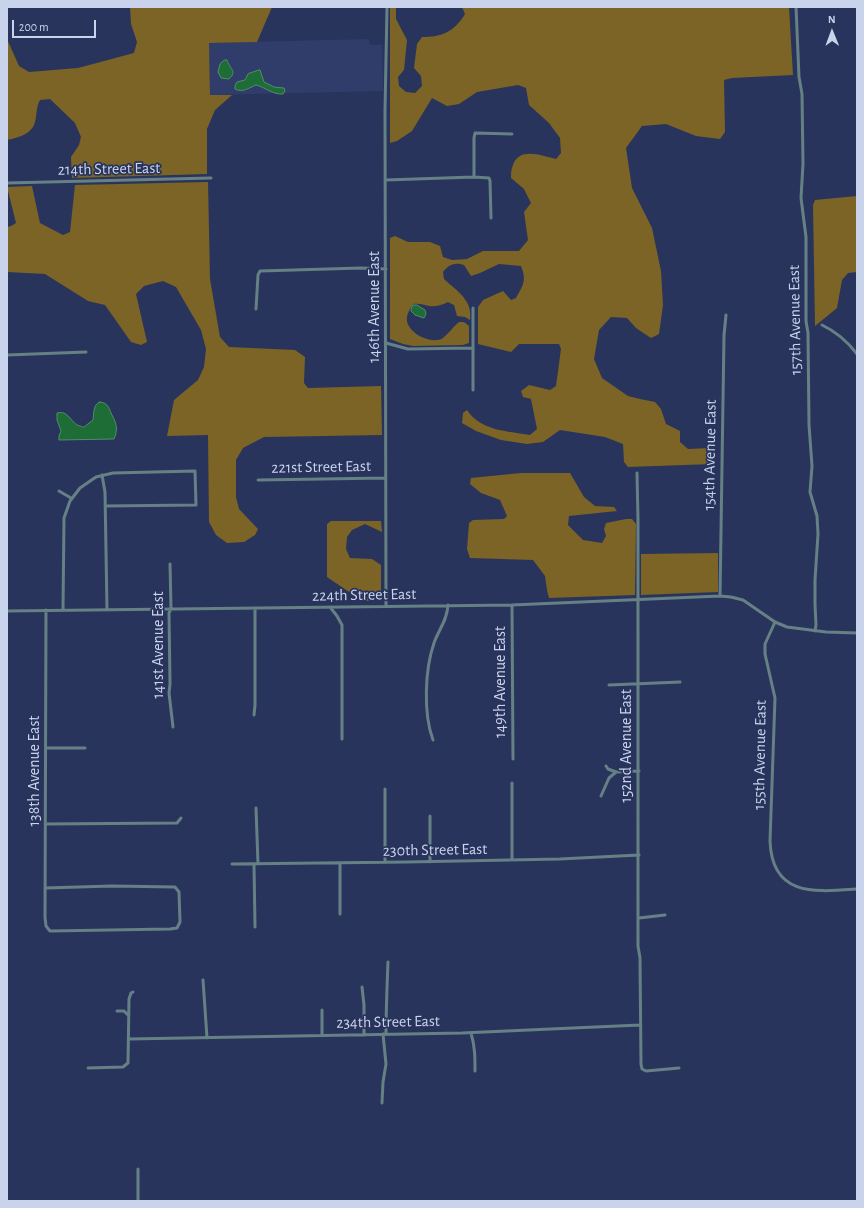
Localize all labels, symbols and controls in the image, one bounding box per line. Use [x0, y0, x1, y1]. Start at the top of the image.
scale bar [14, 12, 98, 38]
north arrow [812, 12, 852, 52]
text: N [828, 14, 836, 25]
text: 200 m [19, 21, 49, 33]
street label: 214th Street East [58, 159, 160, 179]
street label: 146th Avenue East [364, 251, 384, 363]
street label: 157th Avenue East [784, 265, 806, 375]
street label: 154th Avenue East [699, 399, 721, 511]
street label: 221st Street East [271, 457, 371, 477]
street label: 224th Street East [312, 584, 416, 606]
street label: 141st Avenue East [148, 591, 168, 699]
street label: 149th Avenue East [490, 626, 510, 738]
street label: 152nd Avenue East [616, 689, 636, 803]
street label: 155th Avenue East [749, 700, 771, 810]
street label: 138th Avenue East [24, 716, 44, 826]
street label: 230th Street East [383, 839, 487, 861]
street label: 234th Street East [336, 1011, 440, 1033]

